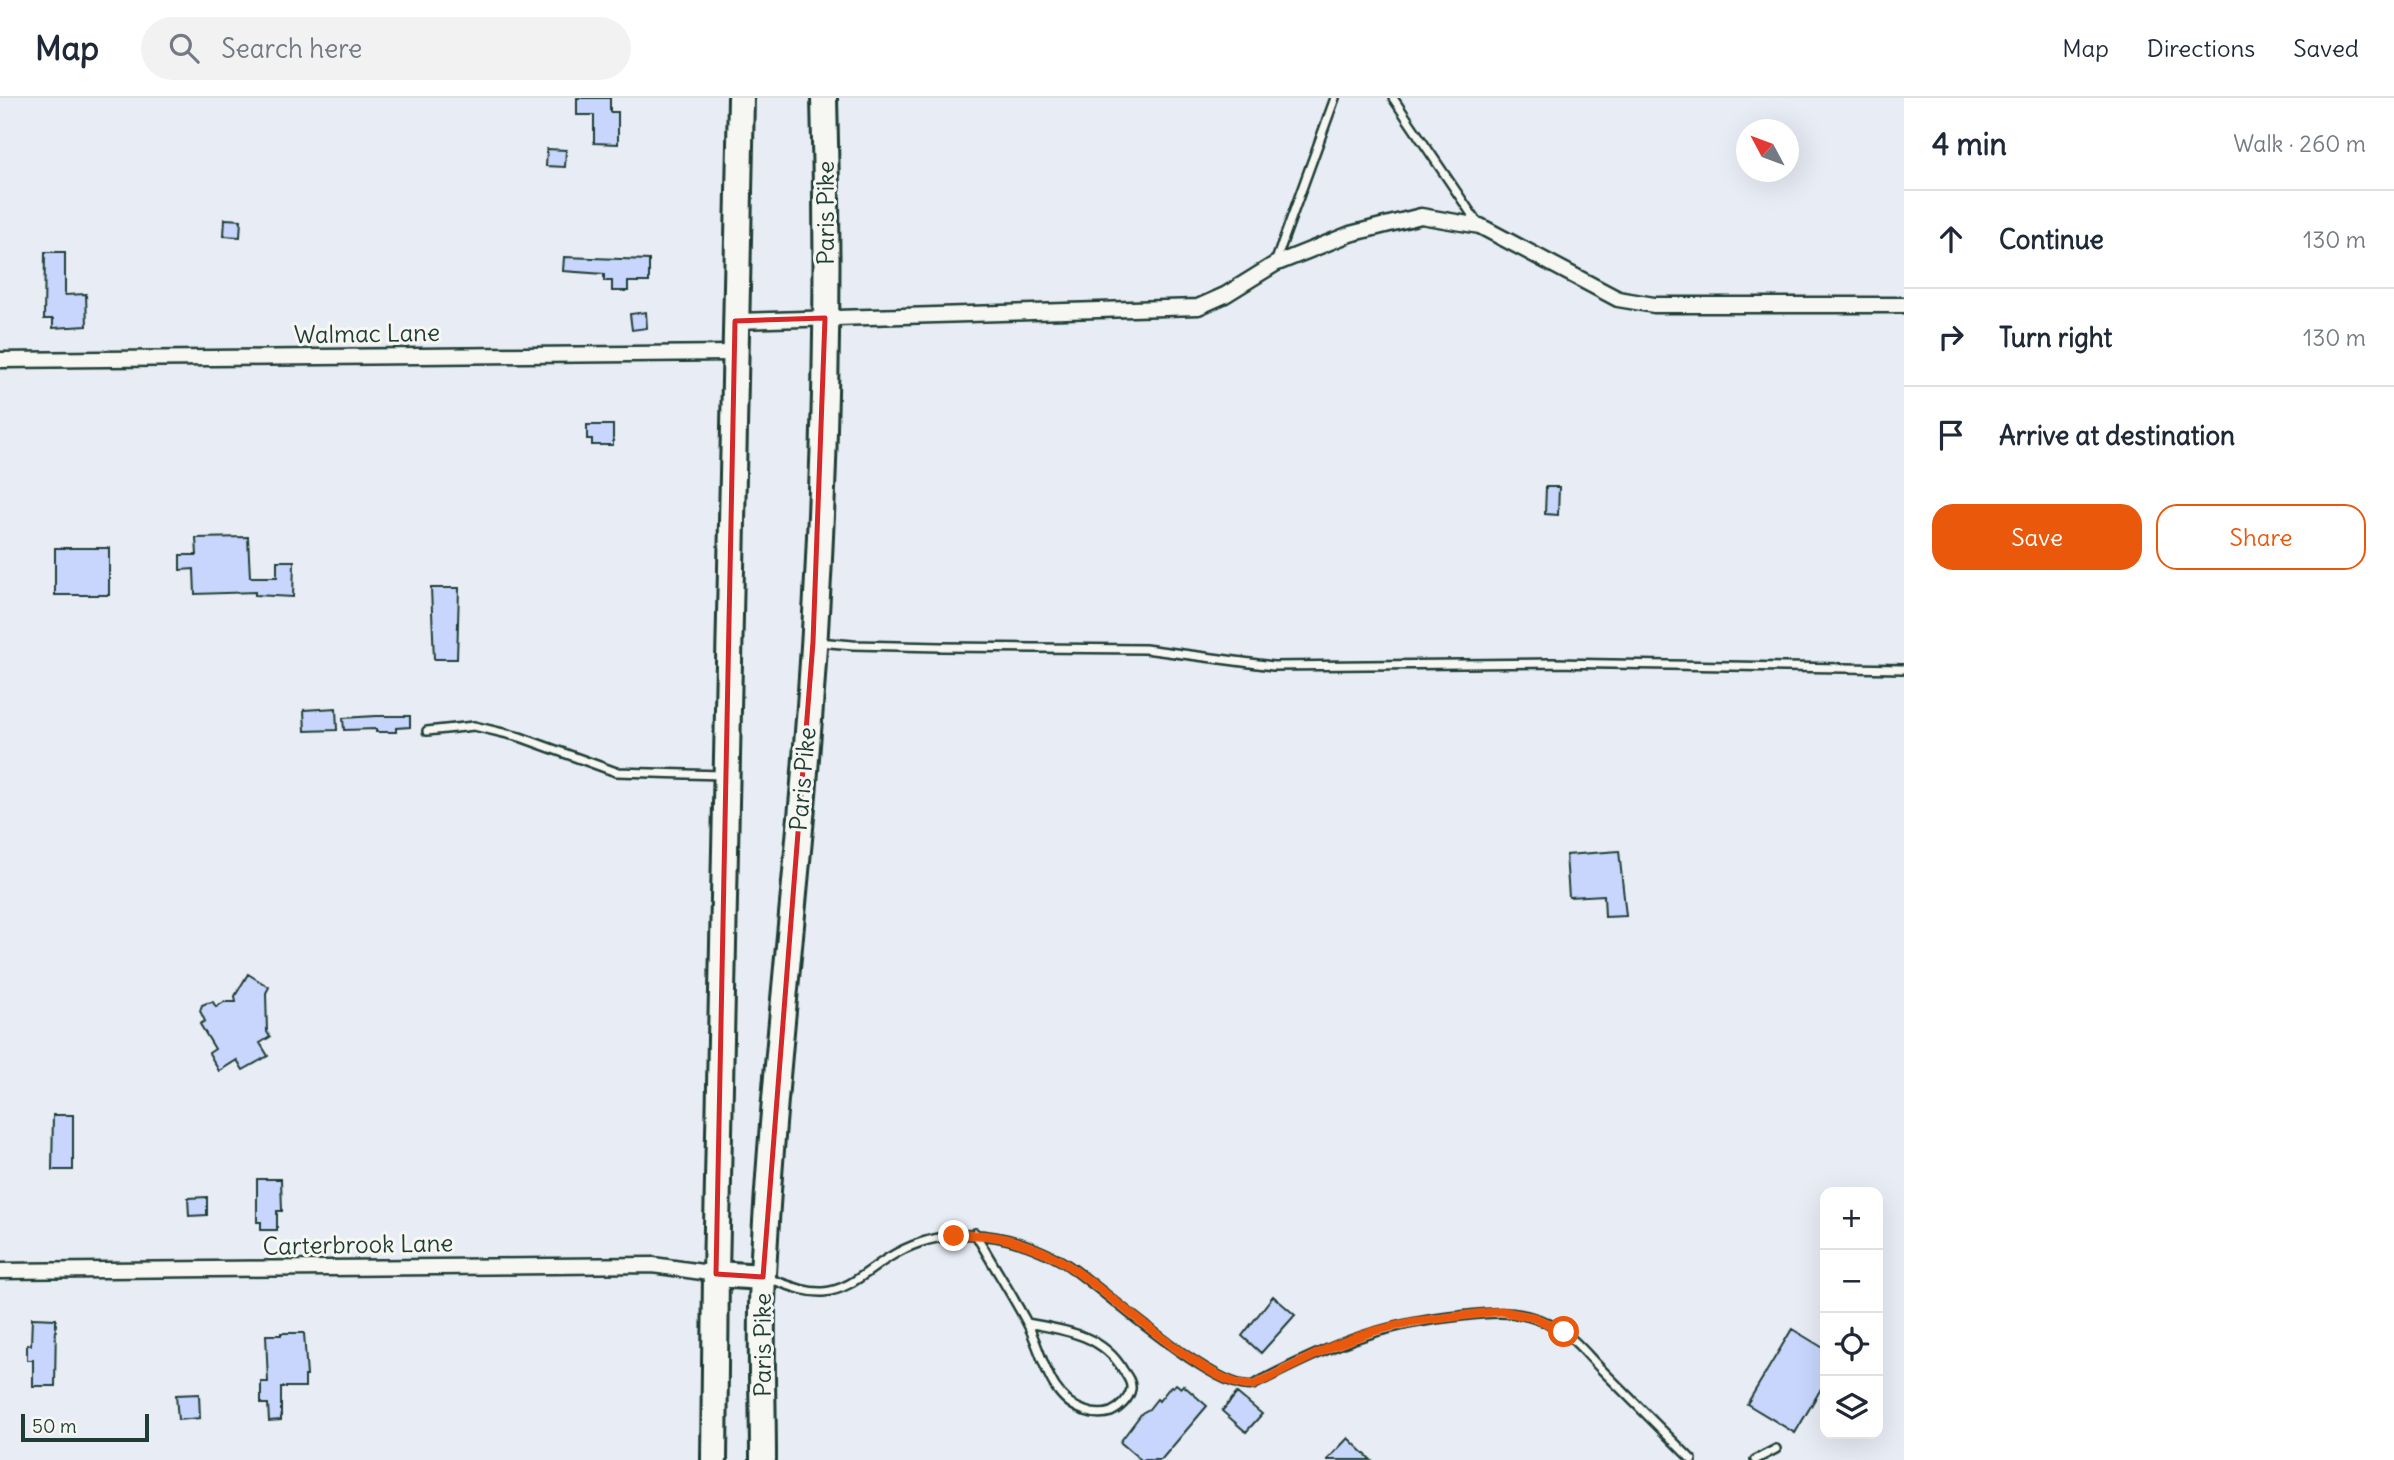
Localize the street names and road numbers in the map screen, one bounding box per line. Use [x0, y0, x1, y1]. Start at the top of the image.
street label: Paris Pike [810, 161, 840, 265]
street label: Walmac Lane [294, 317, 440, 349]
street label: Paris Pike [783, 726, 821, 832]
street label: Carterbrook Lane [262, 1227, 454, 1261]
street label: Paris Pike [747, 1293, 777, 1397]

